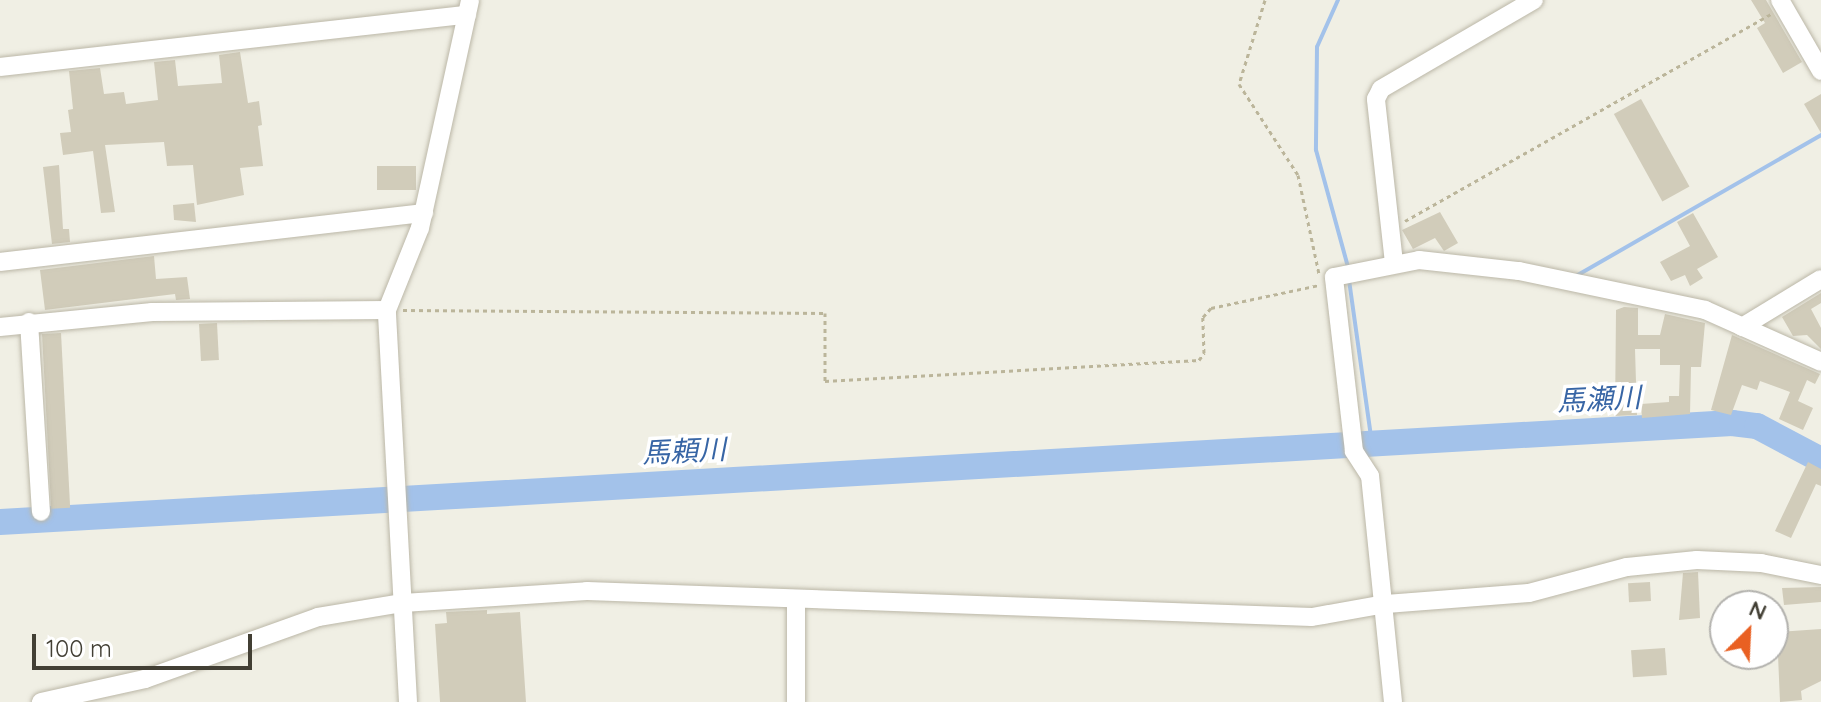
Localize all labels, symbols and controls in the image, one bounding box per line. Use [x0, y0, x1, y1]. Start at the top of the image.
water label: 馬瀬川 [1556, 380, 1642, 418]
water label: 馬頼川 [641, 432, 727, 470]
north arrow [1709, 590, 1789, 670]
text: N [1745, 594, 1771, 626]
scale bar [36, 618, 256, 668]
text: 100 m [46, 633, 112, 663]

